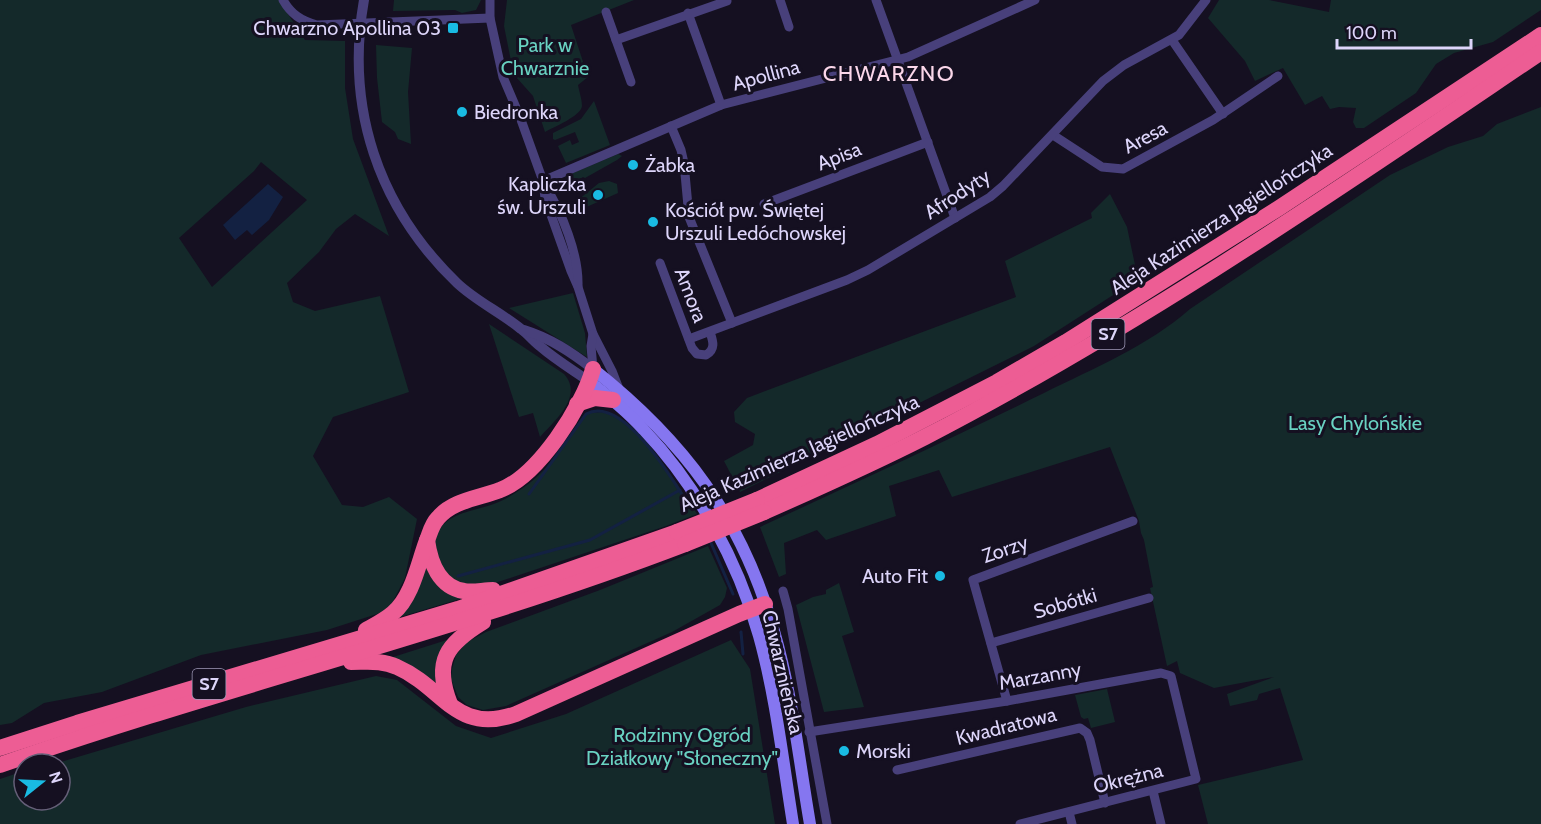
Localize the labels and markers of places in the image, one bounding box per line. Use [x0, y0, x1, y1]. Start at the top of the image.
place label: Chwarzno Apollina 03 [253, 16, 441, 40]
marker: Chwarzno Apollina 03 [446, 21, 460, 35]
place label: Biedronka [474, 100, 558, 124]
marker: Biedronka [455, 105, 469, 119]
place label: Żabka [645, 153, 696, 177]
marker: Żabka [626, 158, 640, 172]
place label: Kapliczka św. Urszuli [497, 172, 586, 219]
marker: Kapliczka św. Urszuli [591, 188, 605, 202]
place label: Kościół pw. Świętej Urszuli Ledóchowskej [665, 198, 846, 245]
marker: Kościół pw. Świętej Urszuli Ledóchowskej [646, 215, 660, 229]
place label: Auto Fit [862, 564, 928, 588]
marker: Auto Fit [933, 569, 947, 583]
place label: Morski [856, 739, 911, 763]
marker: Morski [837, 744, 851, 758]

